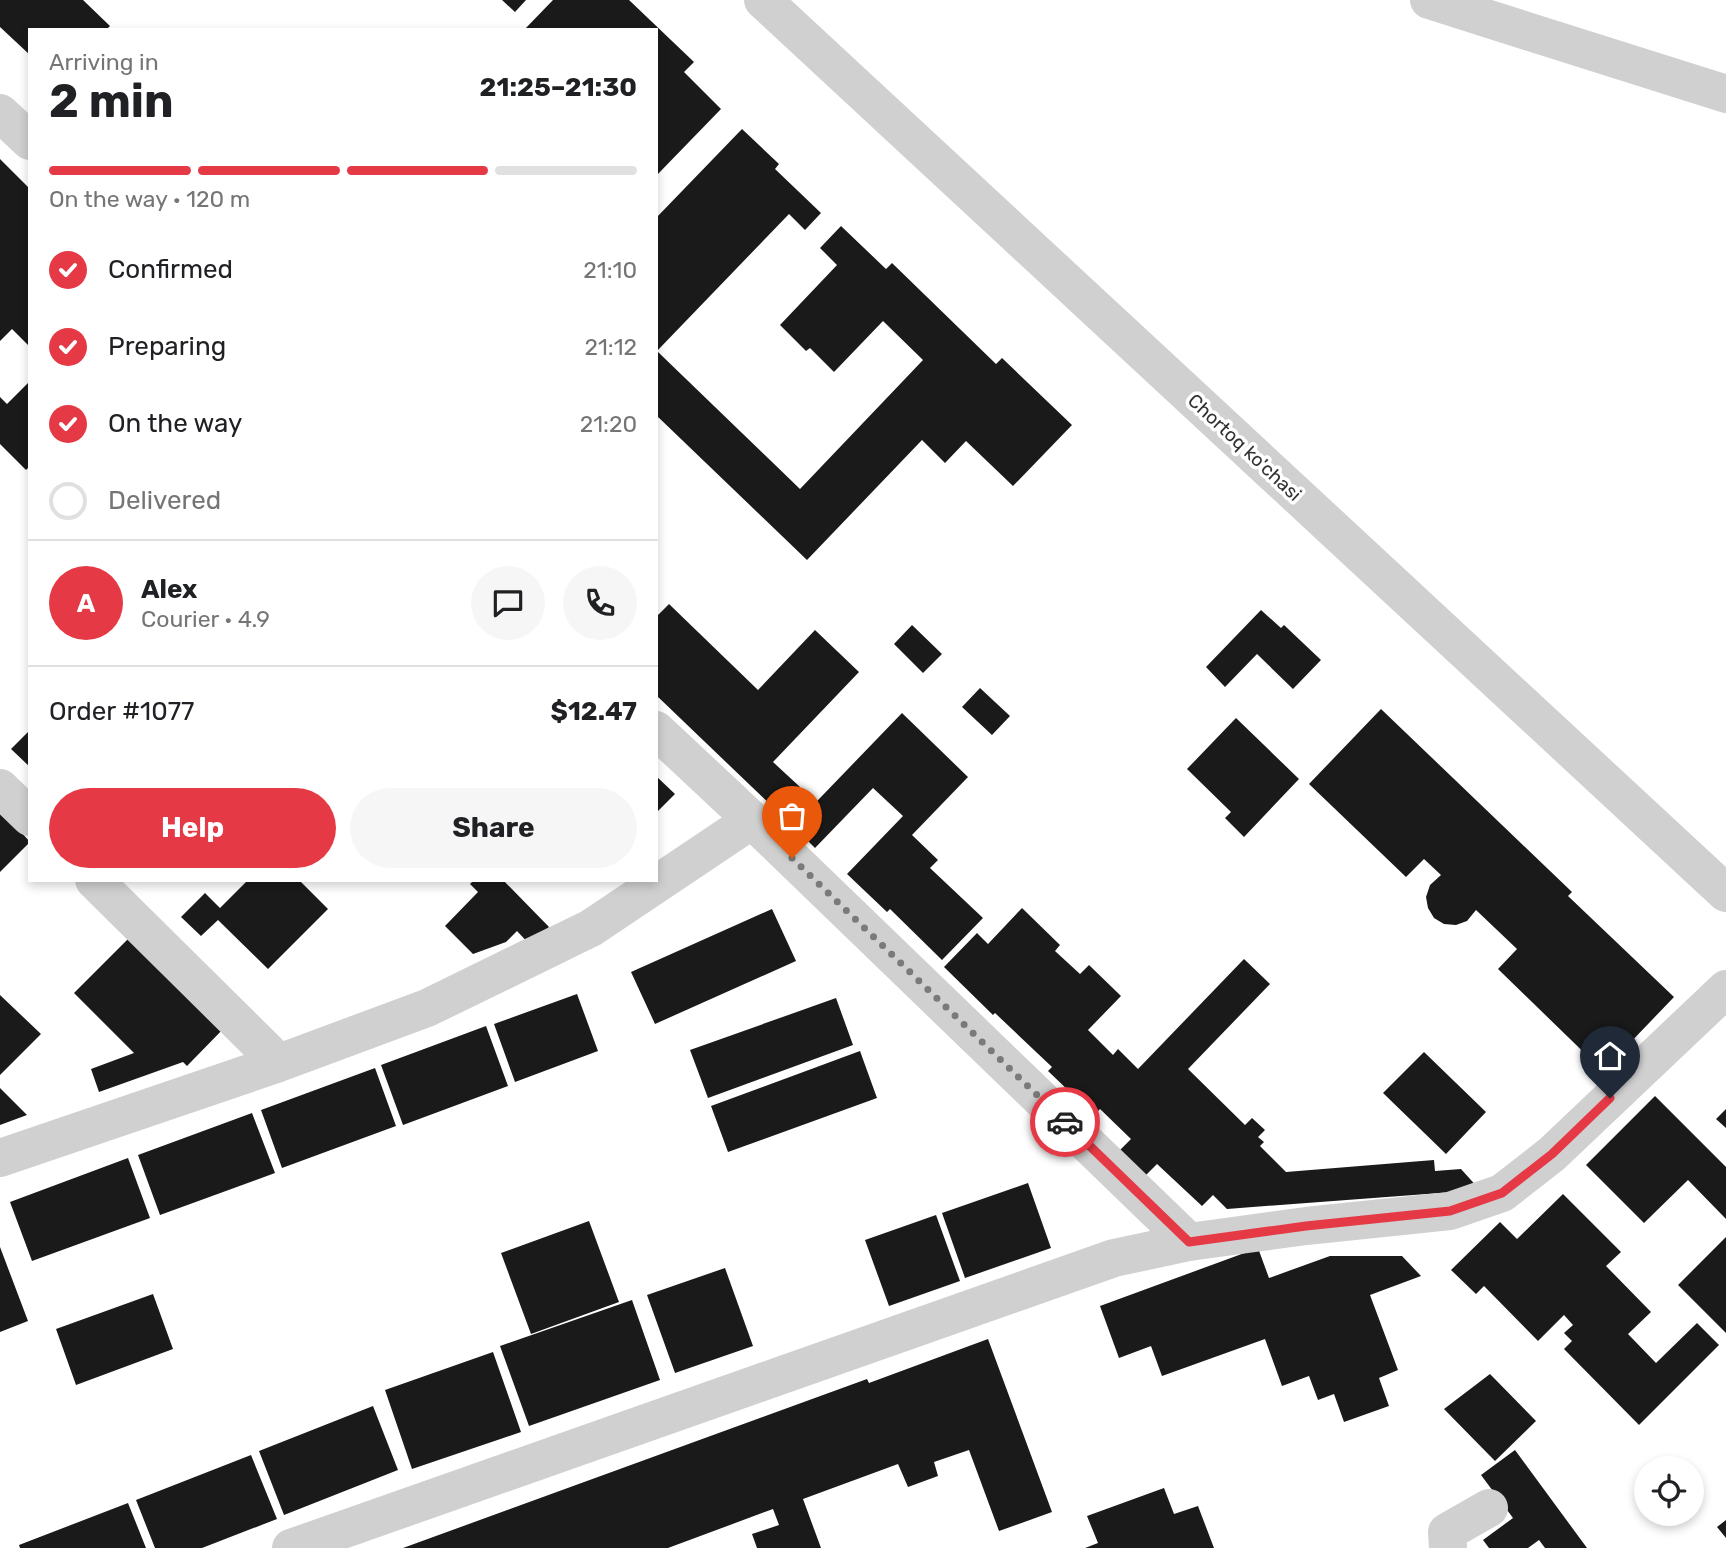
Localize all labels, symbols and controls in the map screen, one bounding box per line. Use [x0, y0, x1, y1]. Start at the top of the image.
text: Arriving in [49, 48, 159, 76]
text: 21:25–21:30 [480, 72, 637, 103]
text: 2 min [49, 74, 174, 129]
text: On the way · 120 m [49, 185, 250, 213]
icon: check [49, 251, 87, 289]
text: Confirmed [108, 254, 233, 285]
text: 21:10 [583, 256, 637, 284]
icon: check [49, 328, 87, 366]
text: Preparing [108, 331, 226, 362]
text: 21:12 [584, 333, 637, 361]
street label: Chortoq ko'chasi [1183, 389, 1306, 506]
icon: check [49, 405, 87, 443]
text: On the way [108, 408, 242, 439]
text: 21:20 [580, 410, 637, 438]
text: Delivered [108, 485, 221, 516]
button: chat [471, 566, 545, 640]
button: phone [563, 566, 637, 640]
text: Alex [141, 574, 197, 605]
text: A [77, 588, 95, 619]
text: Courier · 4.9 [141, 605, 270, 633]
text: Order #1077 [49, 696, 194, 727]
text: $12.47 [551, 696, 637, 727]
pin [762, 786, 822, 858]
button: Help [49, 788, 336, 868]
button: Share [350, 788, 637, 868]
icon: bag [773, 797, 811, 835]
pin [1580, 1026, 1640, 1098]
icon: home [1591, 1037, 1629, 1075]
courier [1030, 1087, 1100, 1157]
icon: car [1046, 1103, 1084, 1141]
map controls [1634, 1456, 1704, 1526]
button: locate [1634, 1456, 1704, 1526]

